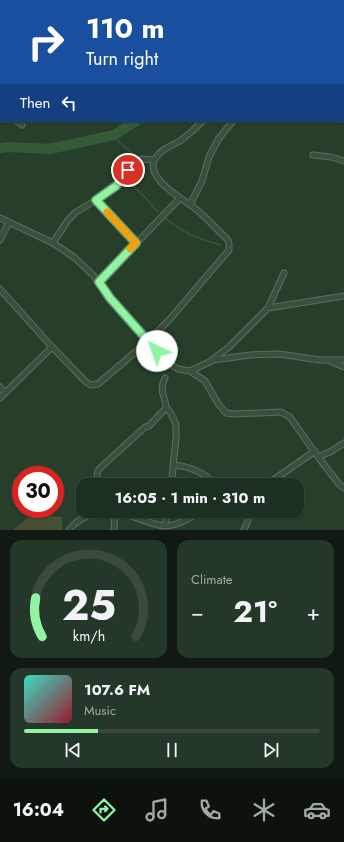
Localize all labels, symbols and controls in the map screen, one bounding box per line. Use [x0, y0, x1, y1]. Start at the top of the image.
text: 110 m [86, 8, 164, 49]
icon: right [20, 16, 72, 68]
text: Turn right [86, 46, 158, 72]
text: Then [20, 92, 50, 114]
icon: left [58, 92, 80, 114]
pin [111, 153, 145, 187]
icon: arrive [117, 159, 139, 181]
position arrow [136, 330, 178, 372]
speed limit sign: 30 [12, 466, 64, 518]
text: 16:05 · 1 min · 310 m [115, 487, 265, 509]
text: Climate [191, 570, 232, 589]
text: 25 [61, 575, 116, 636]
text: 21° [233, 590, 277, 633]
text: − [191, 596, 204, 628]
text: + [306, 596, 320, 628]
text: km/h [72, 626, 105, 646]
text: 107.6 FM [84, 679, 150, 701]
text: Music [84, 701, 116, 720]
icon: previous [62, 739, 84, 761]
icon: pause [161, 739, 183, 761]
icon: next [260, 739, 282, 761]
icon: directions [90, 796, 118, 824]
icon: music [143, 796, 171, 824]
icon: phone [196, 796, 224, 824]
icon: climate [250, 796, 278, 824]
icon: car [303, 796, 331, 824]
text: 16:04 [13, 797, 64, 823]

